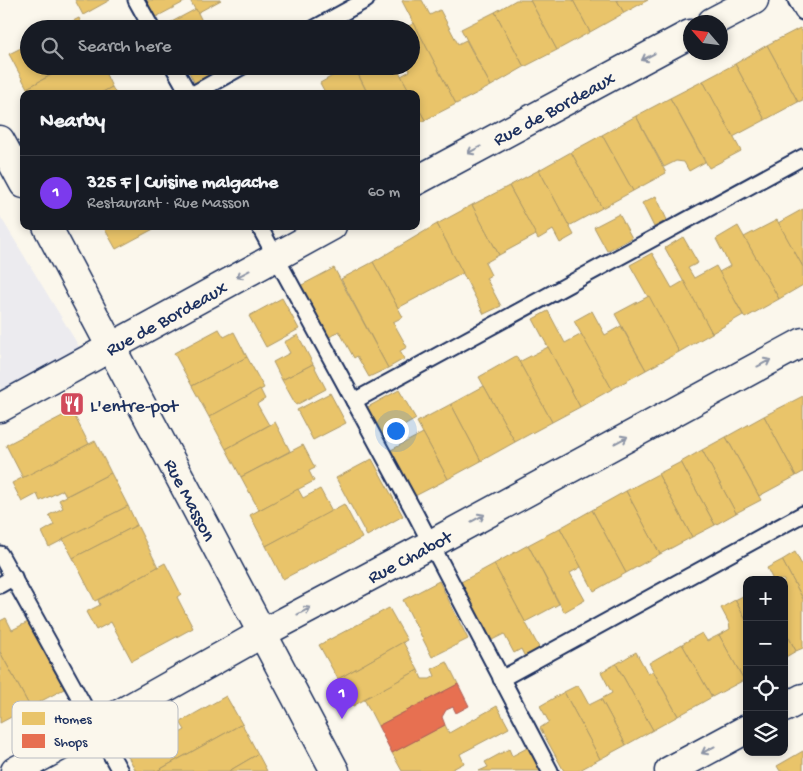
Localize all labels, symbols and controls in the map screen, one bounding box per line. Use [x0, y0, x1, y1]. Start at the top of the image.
north arrow [683, 15, 728, 60]
search box [20, 20, 420, 75]
icon: search [38, 34, 66, 62]
text: Search here [78, 36, 172, 59]
one-way arrow [640, 52, 655, 62]
street label: Rue de Bordeaux [490, 68, 620, 152]
text: Nearby [40, 110, 105, 135]
one-way arrow [466, 145, 481, 155]
text: 325 F | Cuisine malgache [87, 172, 278, 195]
text: 1 [53, 184, 59, 203]
text: 60 m [368, 184, 400, 203]
text: Restaurant · Rue Masson [87, 195, 249, 214]
one-way arrow [236, 270, 251, 279]
street label: Rue de Bordeaux [103, 278, 232, 363]
one-way arrow [756, 358, 771, 367]
restaurant icon: L'entre-pot [59, 391, 85, 417]
place label: L'entre-pot [90, 396, 180, 419]
your location [383, 418, 409, 444]
one-way arrow [613, 435, 628, 445]
street label: Rue Masson [157, 456, 219, 546]
one-way arrow [471, 513, 486, 523]
street label: Rue Chabot [365, 526, 459, 590]
map controls [743, 576, 788, 756]
button: + [743, 576, 788, 621]
one-way arrow [296, 606, 311, 615]
button: − [743, 621, 788, 666]
button: locate [743, 666, 788, 711]
pin: 1 [326, 678, 358, 719]
legend [12, 701, 178, 758]
button: layers [743, 711, 788, 756]
text: Homes [54, 712, 92, 729]
text: Shops [54, 735, 88, 752]
one-way arrow [700, 745, 715, 755]

